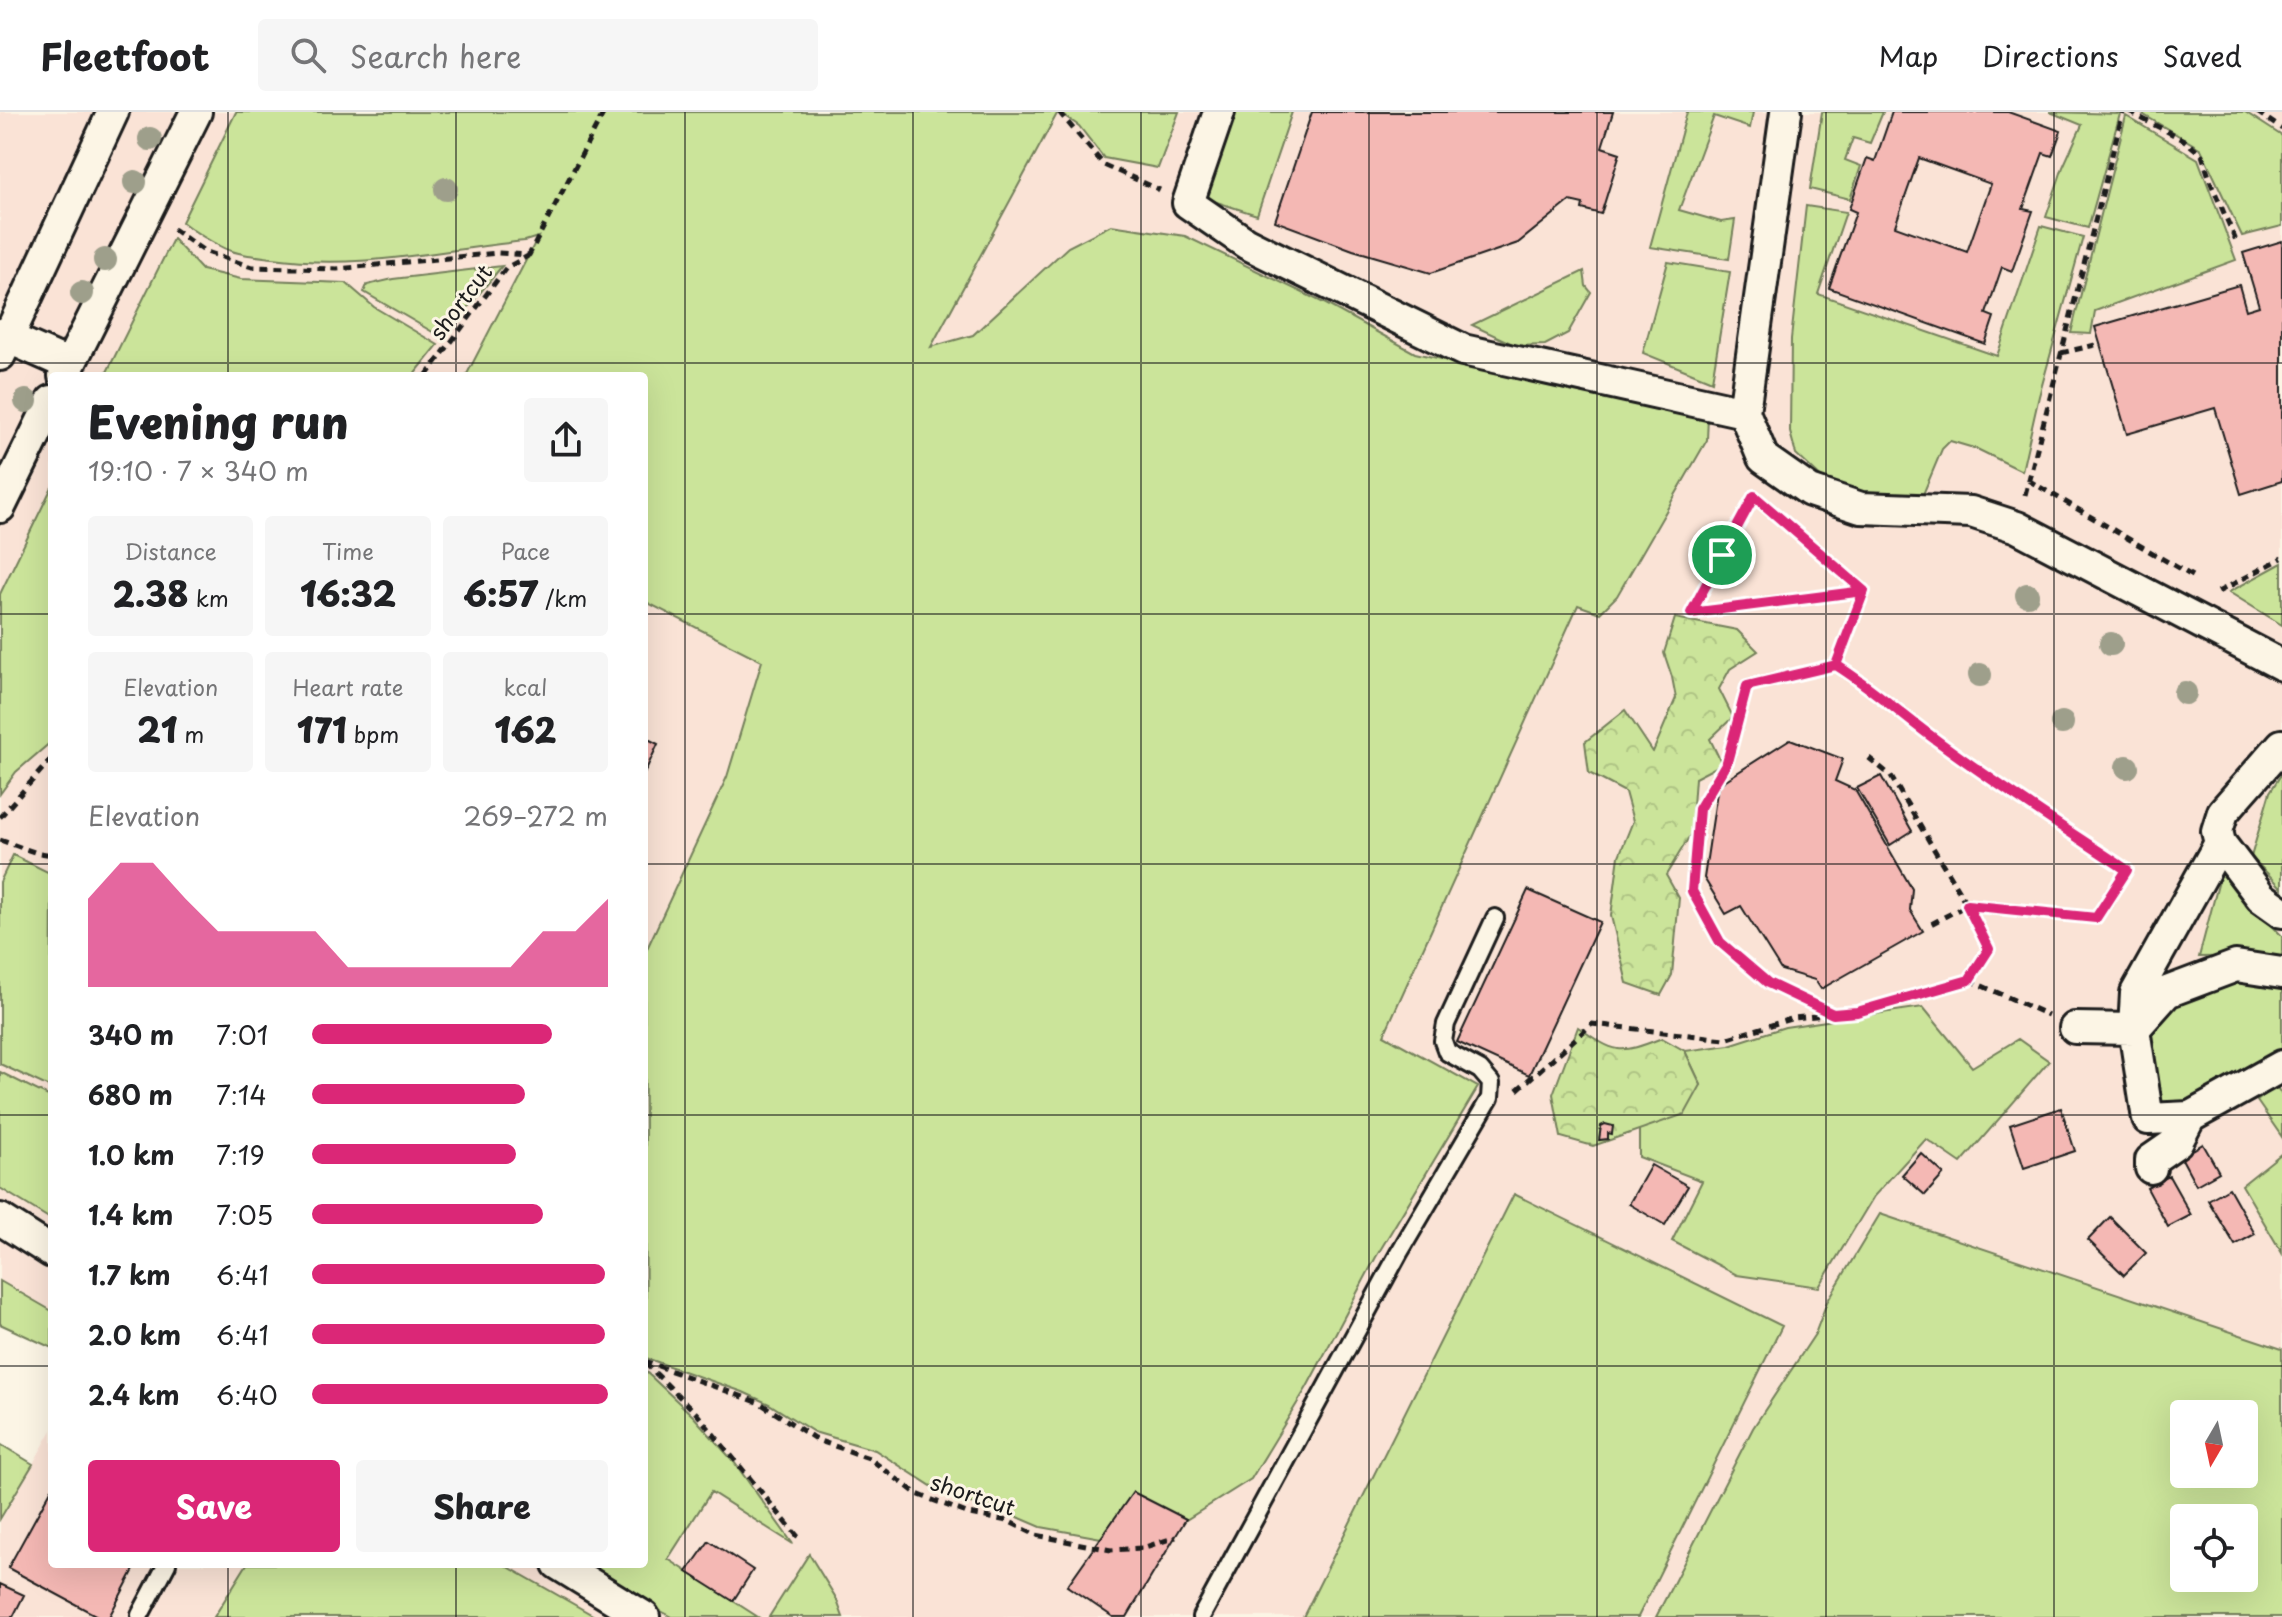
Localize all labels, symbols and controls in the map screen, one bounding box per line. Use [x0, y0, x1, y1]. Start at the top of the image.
search box [258, 19, 818, 91]
text: Fleetfoot [40, 27, 210, 84]
icon: search [286, 33, 330, 77]
text: Search here [350, 33, 521, 78]
text: Map [1879, 34, 1938, 77]
text: Directions [1982, 34, 2119, 77]
text: Saved [2163, 34, 2242, 77]
street label: shortcut [420, 256, 499, 346]
text: Evening run [88, 388, 349, 454]
button: share [524, 398, 608, 482]
text: 19:10 · 7 × 340 m [88, 451, 309, 490]
pin [1688, 521, 1756, 589]
icon: arrive [1700, 533, 1744, 577]
text: Distance [125, 534, 217, 567]
text: Time [322, 534, 374, 567]
text: Pace [500, 534, 550, 567]
text: 2.38 [113, 567, 189, 619]
text: 16:32 [300, 567, 396, 619]
text: 6:57 [463, 567, 538, 619]
text: km [189, 581, 229, 614]
text: /km [538, 581, 587, 614]
text: Elevation [123, 670, 218, 703]
text: Heart rate [292, 670, 404, 703]
text: kcal [503, 670, 547, 703]
text: 21 [137, 703, 177, 755]
text: 171 [297, 703, 347, 755]
text: 162 [494, 703, 556, 755]
text: m [177, 717, 204, 750]
text: bpm [347, 717, 399, 750]
text: Elevation [88, 796, 200, 835]
text: 269–272 m [463, 796, 608, 835]
text: 340 m [88, 1015, 174, 1054]
text: 7:01 [216, 1015, 269, 1054]
text: 680 m [88, 1075, 173, 1114]
text: 7:14 [216, 1075, 267, 1114]
text: 1.0 km [88, 1135, 175, 1174]
text: 7:19 [216, 1135, 265, 1174]
text: 1.4 km [88, 1195, 173, 1234]
text: 7:05 [216, 1195, 273, 1234]
text: 1.7 km [88, 1255, 171, 1294]
text: 6:41 [216, 1255, 269, 1294]
text: 2.0 km [88, 1315, 181, 1354]
text: 6:41 [216, 1315, 269, 1354]
text: 2.4 km [88, 1375, 180, 1414]
text: 6:40 [216, 1375, 278, 1414]
north arrow [2170, 1400, 2258, 1488]
map controls [2170, 1400, 2258, 1592]
button: Save [88, 1460, 340, 1552]
button: Share [356, 1460, 608, 1552]
street label: shortcut [927, 1464, 1020, 1523]
button: locate [2170, 1504, 2258, 1592]

